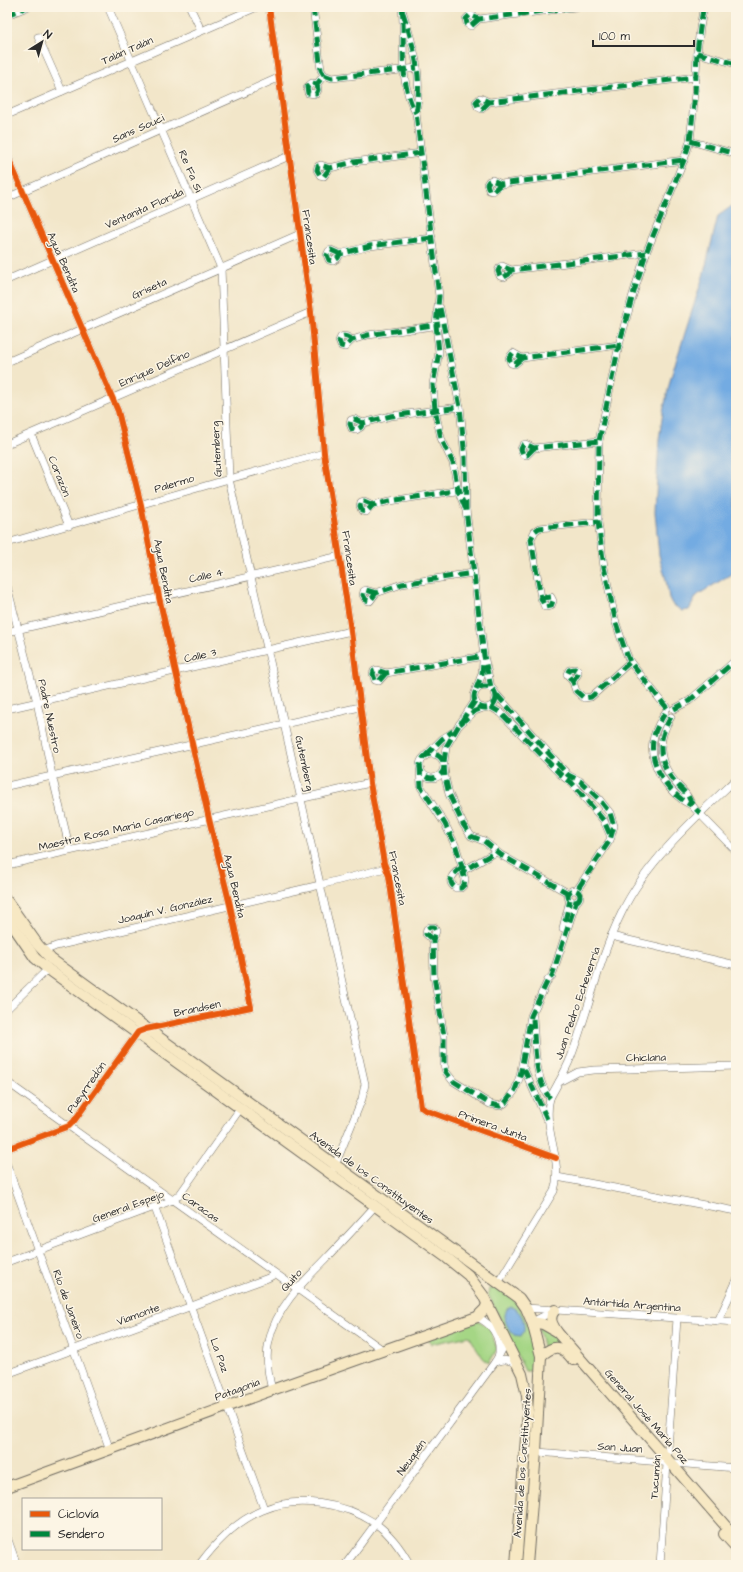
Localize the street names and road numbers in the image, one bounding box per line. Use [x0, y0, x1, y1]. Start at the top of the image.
street label: Talán Talán [99, 32, 156, 68]
street label: Sans Souci [110, 110, 167, 147]
street label: Re Fa Si [175, 148, 206, 195]
street label: Ventanita Florida [103, 184, 186, 232]
street label: Francesita [298, 209, 321, 266]
street label: Agua Bendita [43, 229, 84, 296]
street label: Griseta [129, 274, 169, 303]
street label: Enrique Delfino [116, 346, 193, 391]
street label: Gutemberg [208, 420, 226, 477]
street label: Corazón [45, 454, 75, 499]
street label: Palermo [152, 470, 197, 497]
street label: Francesita [338, 530, 361, 587]
street label: Agua Bendita [149, 538, 177, 605]
street label: Calle 4 [188, 564, 225, 587]
street label: Calle 3 [182, 644, 218, 666]
street label: Padre Nuestro [34, 678, 65, 755]
street label: Gutemberg [290, 734, 318, 793]
street label: Maestra Rosa María Casariego [37, 804, 196, 856]
street label: Francesita [385, 850, 410, 907]
street label: Agua Bendita [219, 853, 249, 920]
street label: Joaquín V. González [116, 891, 214, 928]
street label: Juan Pedro Echeverría [551, 945, 604, 1061]
street label: Brandsen [172, 996, 222, 1021]
street label: Chiclana [626, 1050, 667, 1065]
street label: Pueyrredón [63, 1058, 111, 1117]
street label: Primera Junta [456, 1106, 530, 1145]
street label: Avenida de los Constituyentes [306, 1127, 437, 1229]
street label: General Espejo [90, 1186, 167, 1226]
street label: Caracas [179, 1189, 223, 1226]
street label: Quito [277, 1265, 306, 1295]
street label: Río de Janeiro [49, 1267, 88, 1342]
street label: Antártida Argentina [583, 1294, 682, 1316]
street label: Viamonte [115, 1300, 162, 1329]
street label: La Paz [206, 1336, 233, 1375]
street label: General José María Paz [601, 1366, 692, 1467]
street label: Patagonia [212, 1374, 263, 1406]
street label: Avenida de los Constituyentes [510, 1387, 536, 1538]
street label: Neuquén [393, 1436, 430, 1478]
street label: San Juan [597, 1438, 643, 1457]
street label: Tucumán [646, 1454, 665, 1500]

